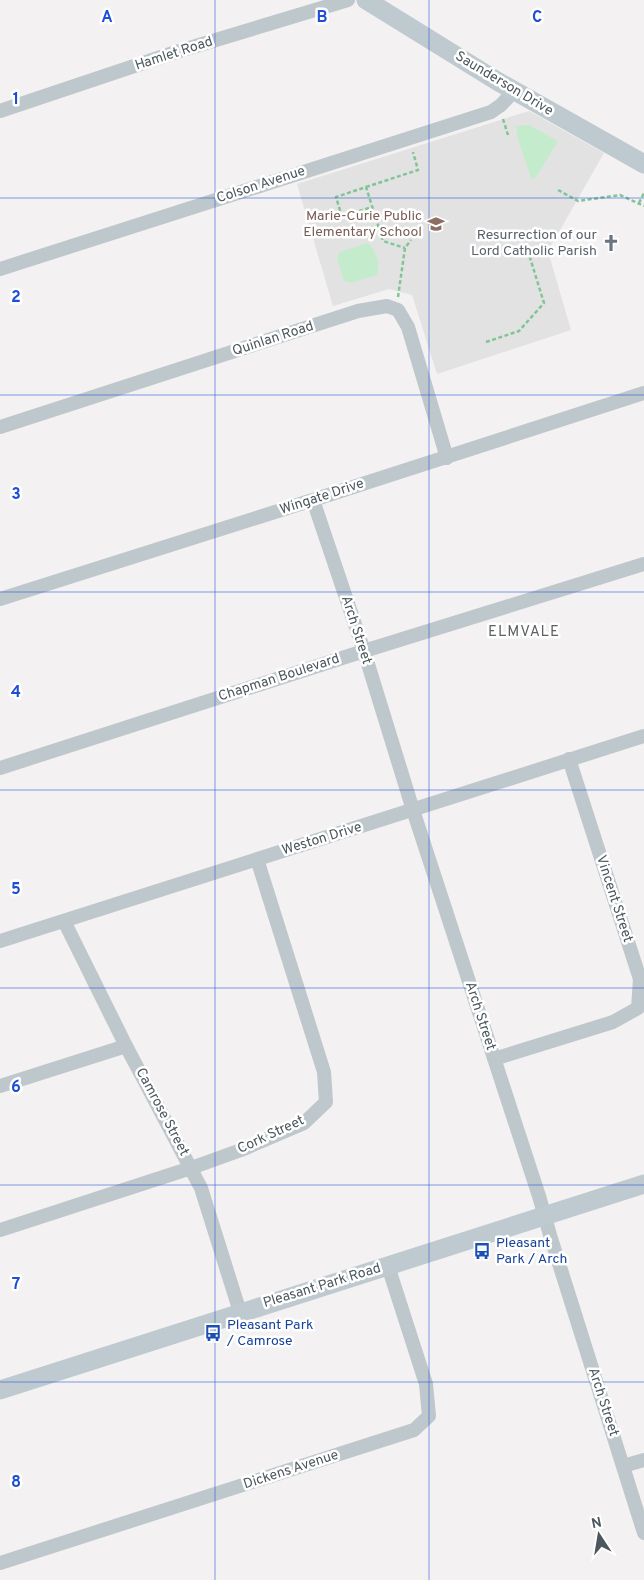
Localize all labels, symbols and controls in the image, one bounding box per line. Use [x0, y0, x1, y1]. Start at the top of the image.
text: A [101, 8, 113, 28]
text: B [316, 8, 328, 28]
text: C [532, 8, 542, 28]
street label: Hamlet Road [133, 33, 215, 75]
street label: Saunderson Drive [452, 48, 556, 120]
text: 1 [13, 90, 19, 110]
street label: Colson Avenue [215, 163, 307, 207]
place label: Marie-Curie Public Elementary School [303, 208, 422, 241]
school or university icon: Marie-Curie Public Elementary School [426, 214, 446, 234]
place label: Resurrection of our Lord Catholic Parish [471, 227, 598, 260]
church icon: Resurrection of our Lord Catholic Parish [601, 233, 621, 253]
text: 2 [11, 288, 21, 308]
street label: Quinlan Road [230, 318, 316, 360]
street label: Wingate Drive [278, 475, 366, 519]
text: 3 [11, 485, 21, 505]
street label: Arch Street [337, 593, 375, 667]
district label: ELMVALE [488, 623, 560, 642]
street label: Chapman Boulevard [216, 650, 342, 706]
text: 4 [11, 683, 21, 703]
street label: Weston Drive [280, 819, 364, 859]
street label: Vincent Street [592, 853, 636, 945]
text: 5 [11, 880, 21, 900]
street label: Arch Street [461, 979, 499, 1053]
street label: Camrose Street [132, 1065, 192, 1159]
text: 6 [11, 1078, 21, 1098]
street label: Cork Street [235, 1112, 307, 1158]
place label: Pleasant Park / Arch [496, 1235, 567, 1268]
bus stop icon: Pleasant Park / Arch [472, 1241, 492, 1261]
street label: Pleasant Park Road [261, 1260, 383, 1312]
text: 7 [12, 1275, 20, 1295]
place label: Pleasant Park / Camrose [226, 1317, 313, 1350]
bus stop icon: Pleasant Park / Camrose [203, 1323, 223, 1343]
street label: Arch Street [584, 1365, 622, 1439]
street label: Dickens Avenue [241, 1447, 341, 1493]
text: 8 [11, 1473, 21, 1493]
north arrow [574, 1510, 624, 1560]
text: N [590, 1514, 603, 1533]

